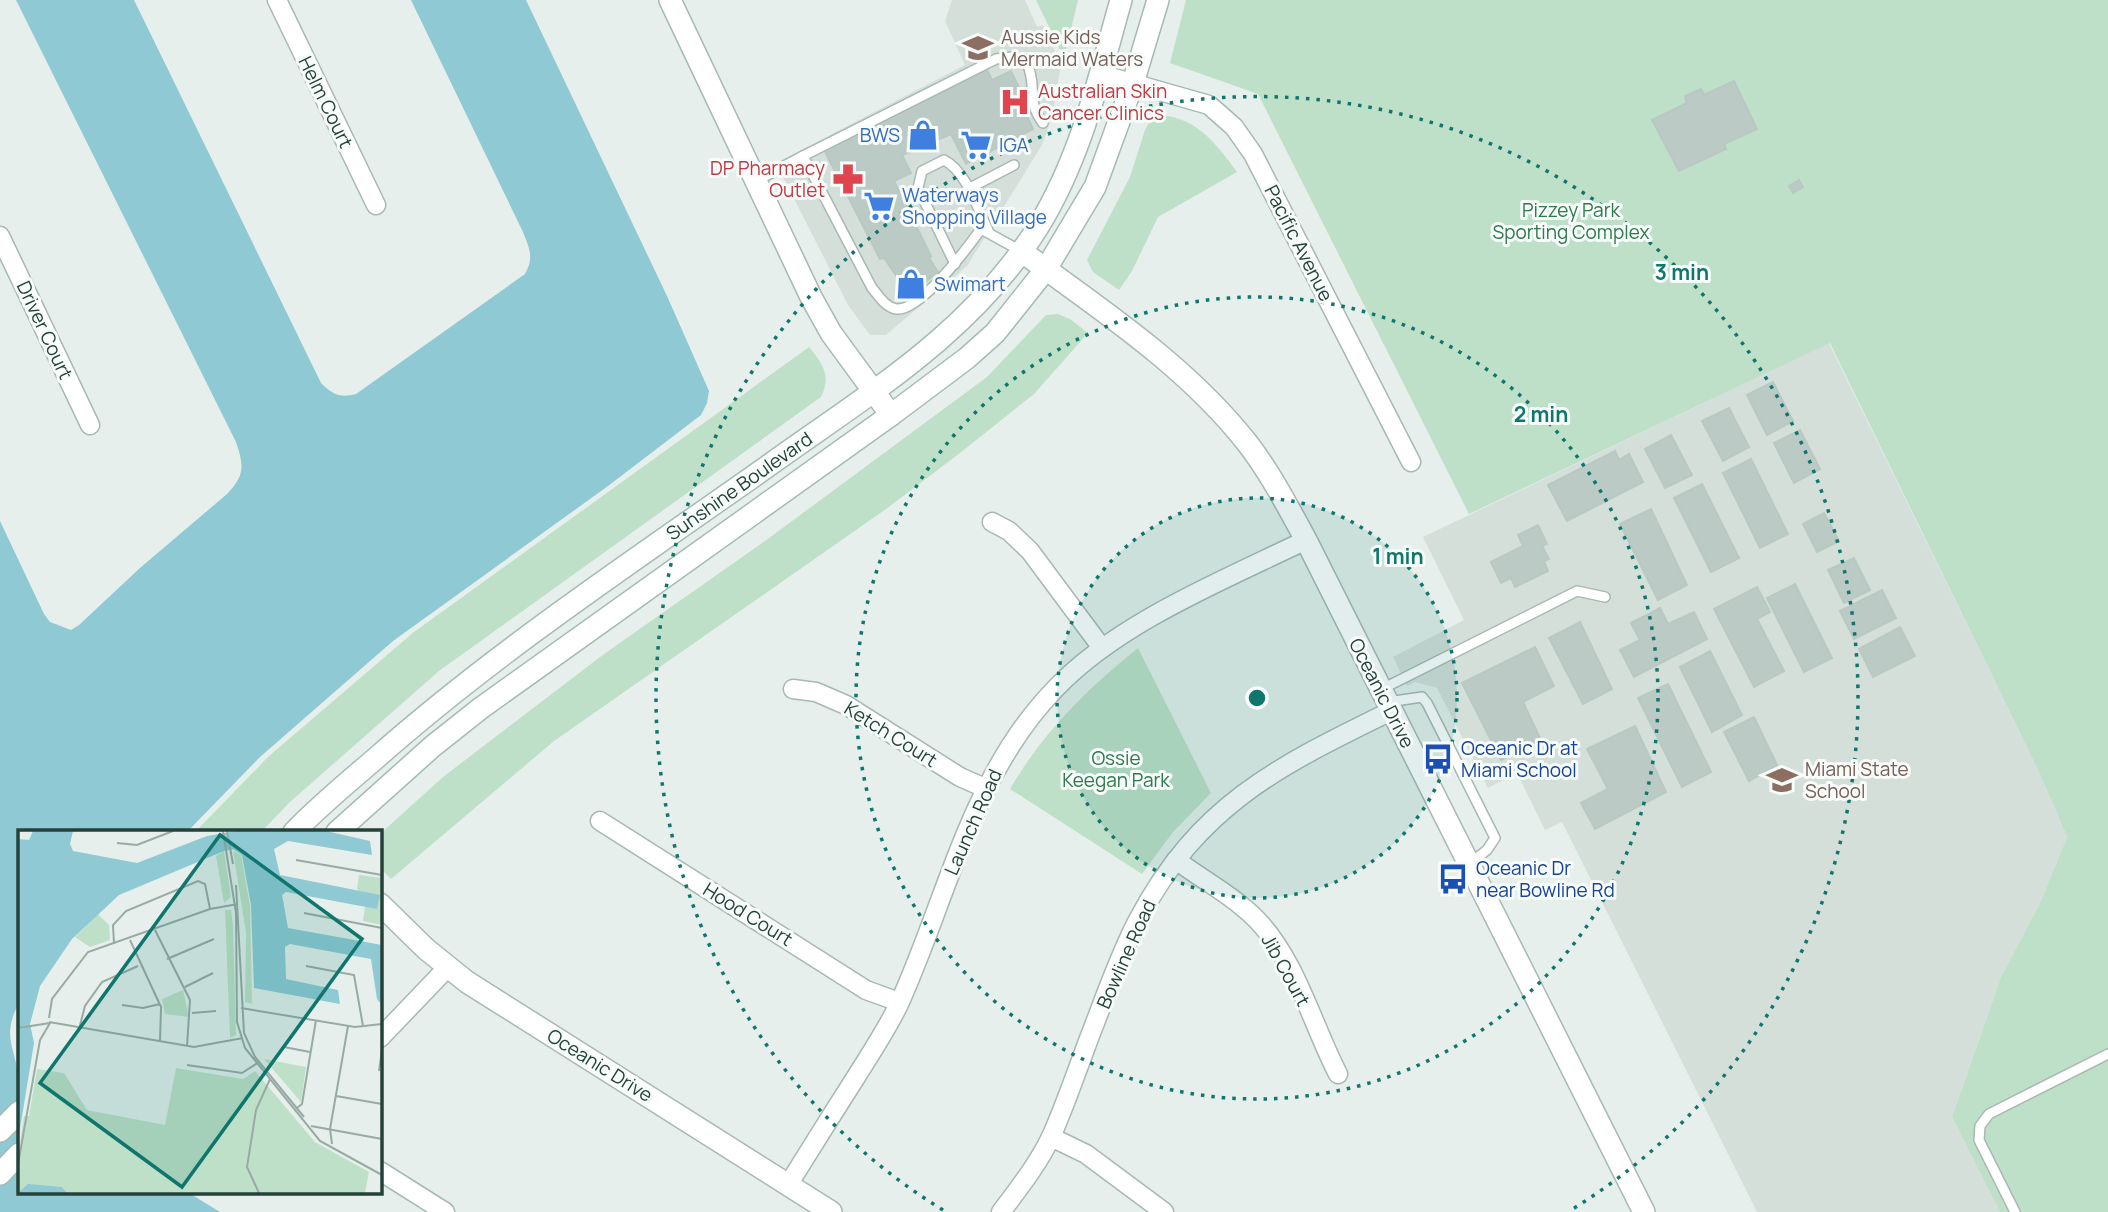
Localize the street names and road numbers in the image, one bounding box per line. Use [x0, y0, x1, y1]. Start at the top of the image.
street label: Helm Court [293, 52, 359, 152]
street label: Pacific Avenue [1259, 180, 1339, 306]
street label: Driver Court [11, 277, 79, 383]
street label: Sunshine Boulevard [661, 426, 817, 546]
street label: Oceanic Drive [1343, 634, 1421, 752]
street label: Ketch Court [840, 695, 942, 773]
street label: Launch Road [938, 765, 1008, 879]
street label: Hood Court [698, 876, 798, 952]
street label: Bowline Road [1090, 895, 1162, 1013]
street label: Jib Court [1256, 929, 1316, 1011]
street label: Oceanic Drive [542, 1022, 658, 1108]

